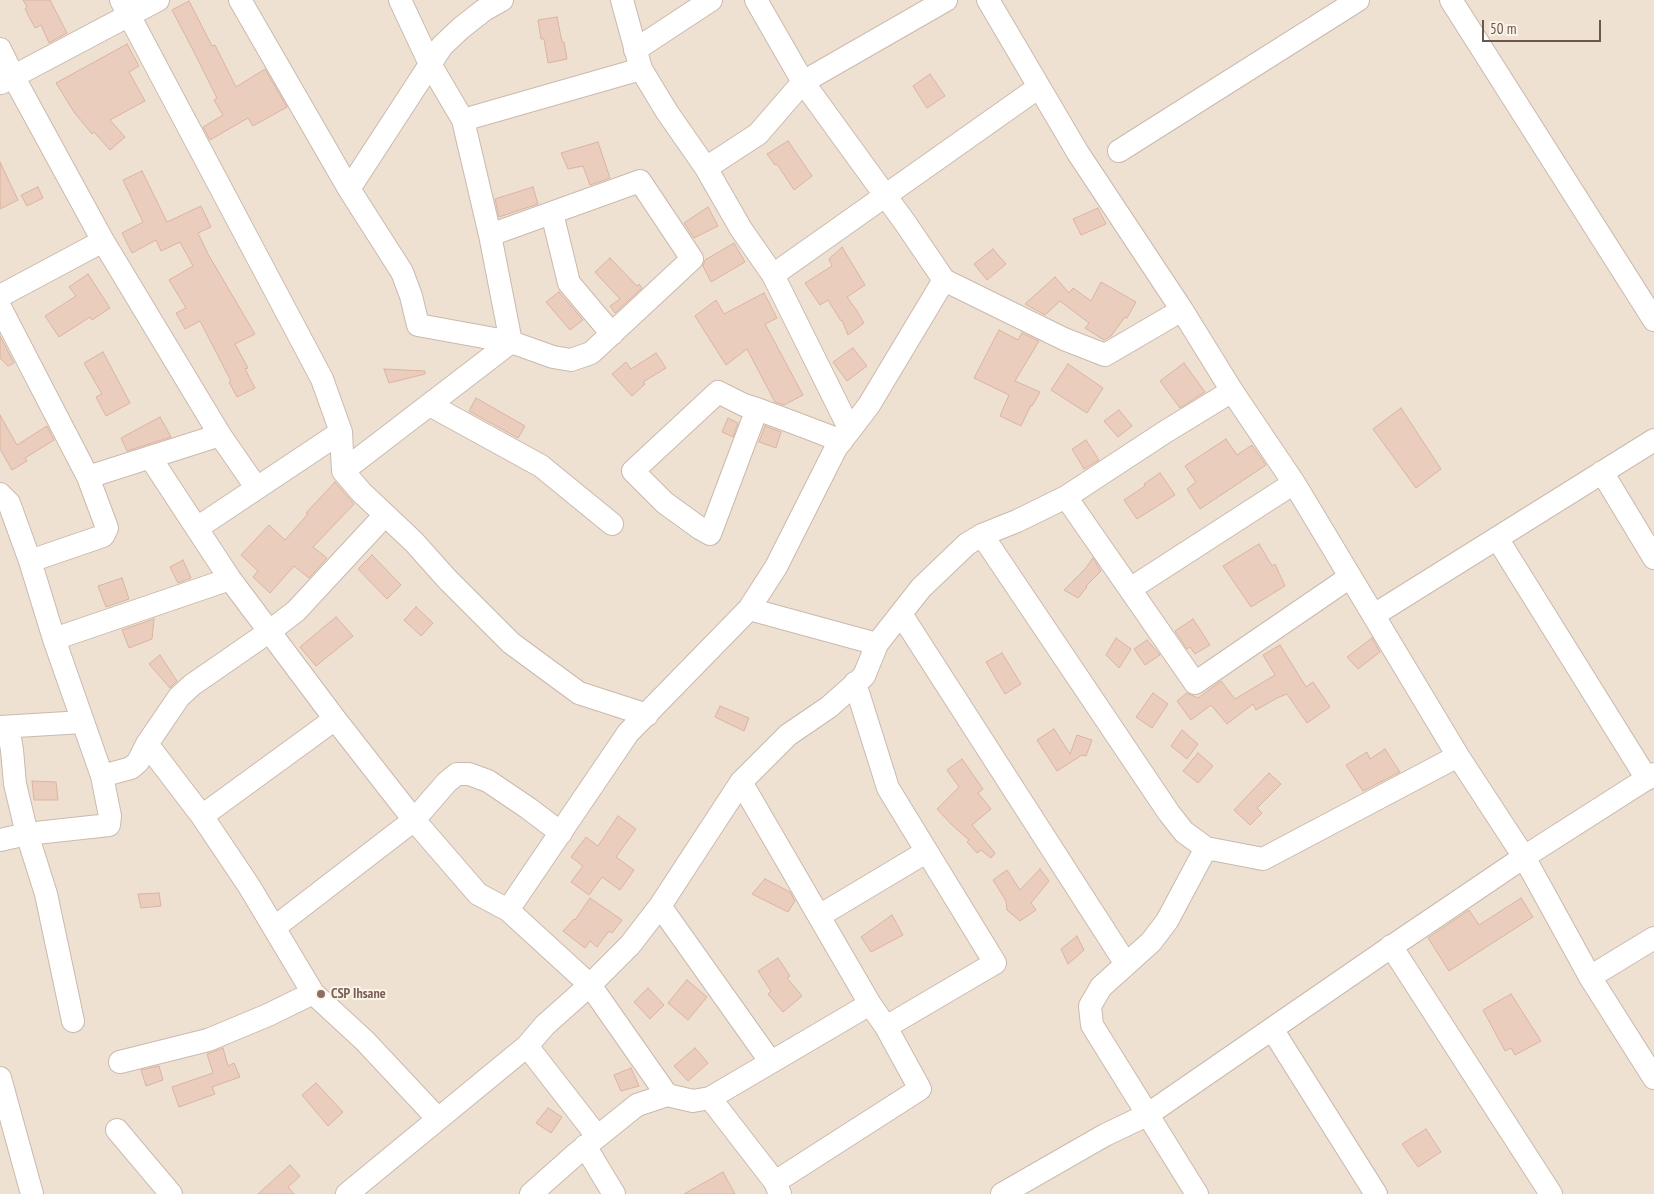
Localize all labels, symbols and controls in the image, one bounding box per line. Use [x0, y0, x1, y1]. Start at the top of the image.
scale bar [1484, 10, 1603, 42]
text: 50 m [1490, 19, 1516, 38]
place label: CSP Ihsane [331, 986, 386, 1002]
marker: CSP Ihsane [315, 988, 327, 1000]

